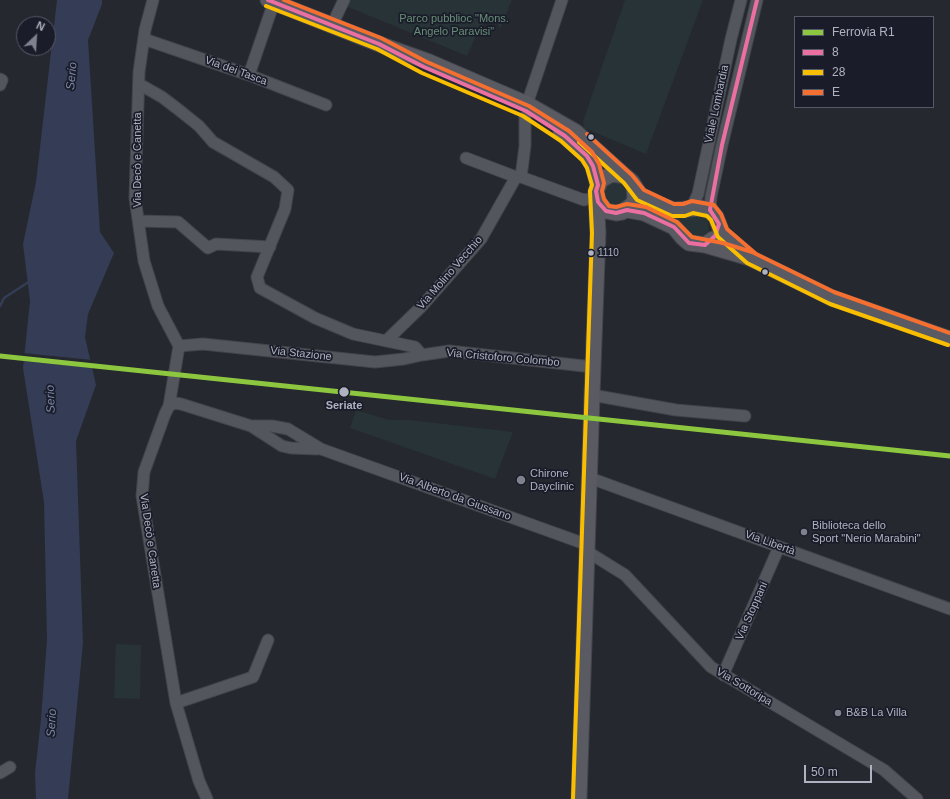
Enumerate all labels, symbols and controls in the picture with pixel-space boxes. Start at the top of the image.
park label: Parco pubblioc "Mons. Angelo Paravisi" [399,12,509,38]
north arrow [16,16,56,56]
legend [794,16,934,108]
text: N [35,19,47,33]
text: Ferrovia R1 [832,25,895,39]
text: 8 [832,45,839,59]
street label: Via dei Tasca [203,54,269,88]
water label: Serio [64,61,80,91]
street label: Viale Lombardia [702,64,732,144]
text: 28 [832,65,845,79]
text: E [832,85,840,99]
street label: Via Decò e Canetta [131,112,145,208]
unlabelled marker [586,132,596,142]
street label: Via Molino Vecchio [415,234,485,312]
place label: 1110 [598,247,619,259]
marker: 1110 [586,248,596,258]
unlabelled marker [760,267,770,277]
street label: Via Stazione [270,344,332,364]
street label: Via Cristoforo Colombo [446,346,560,370]
water label: Serio [43,385,59,413]
marker: Seriate [337,385,351,399]
place label: Seriate [326,399,362,413]
place label: Chirone Dayclinic [530,467,574,493]
street label: Via Alberto da Giussano [397,471,513,523]
marker: Chirone Dayclinic [515,474,527,486]
street label: Via Decò e Canetta [137,493,163,589]
place label: Biblioteca dello Sport "Nerio Marabini" [812,519,921,545]
marker: Biblioteca dello Sport "Nerio Marabini" [799,527,809,537]
street label: Via Libertà [743,528,797,558]
street label: Via Stoppani [733,580,771,642]
street label: Via Sottoripa [714,665,774,709]
place label: B&B La Villa [846,706,907,720]
marker: B&B La Villa [833,708,843,718]
water label: Serio [44,709,60,737]
scale bar [806,757,874,783]
text: 50 m [811,765,838,779]

